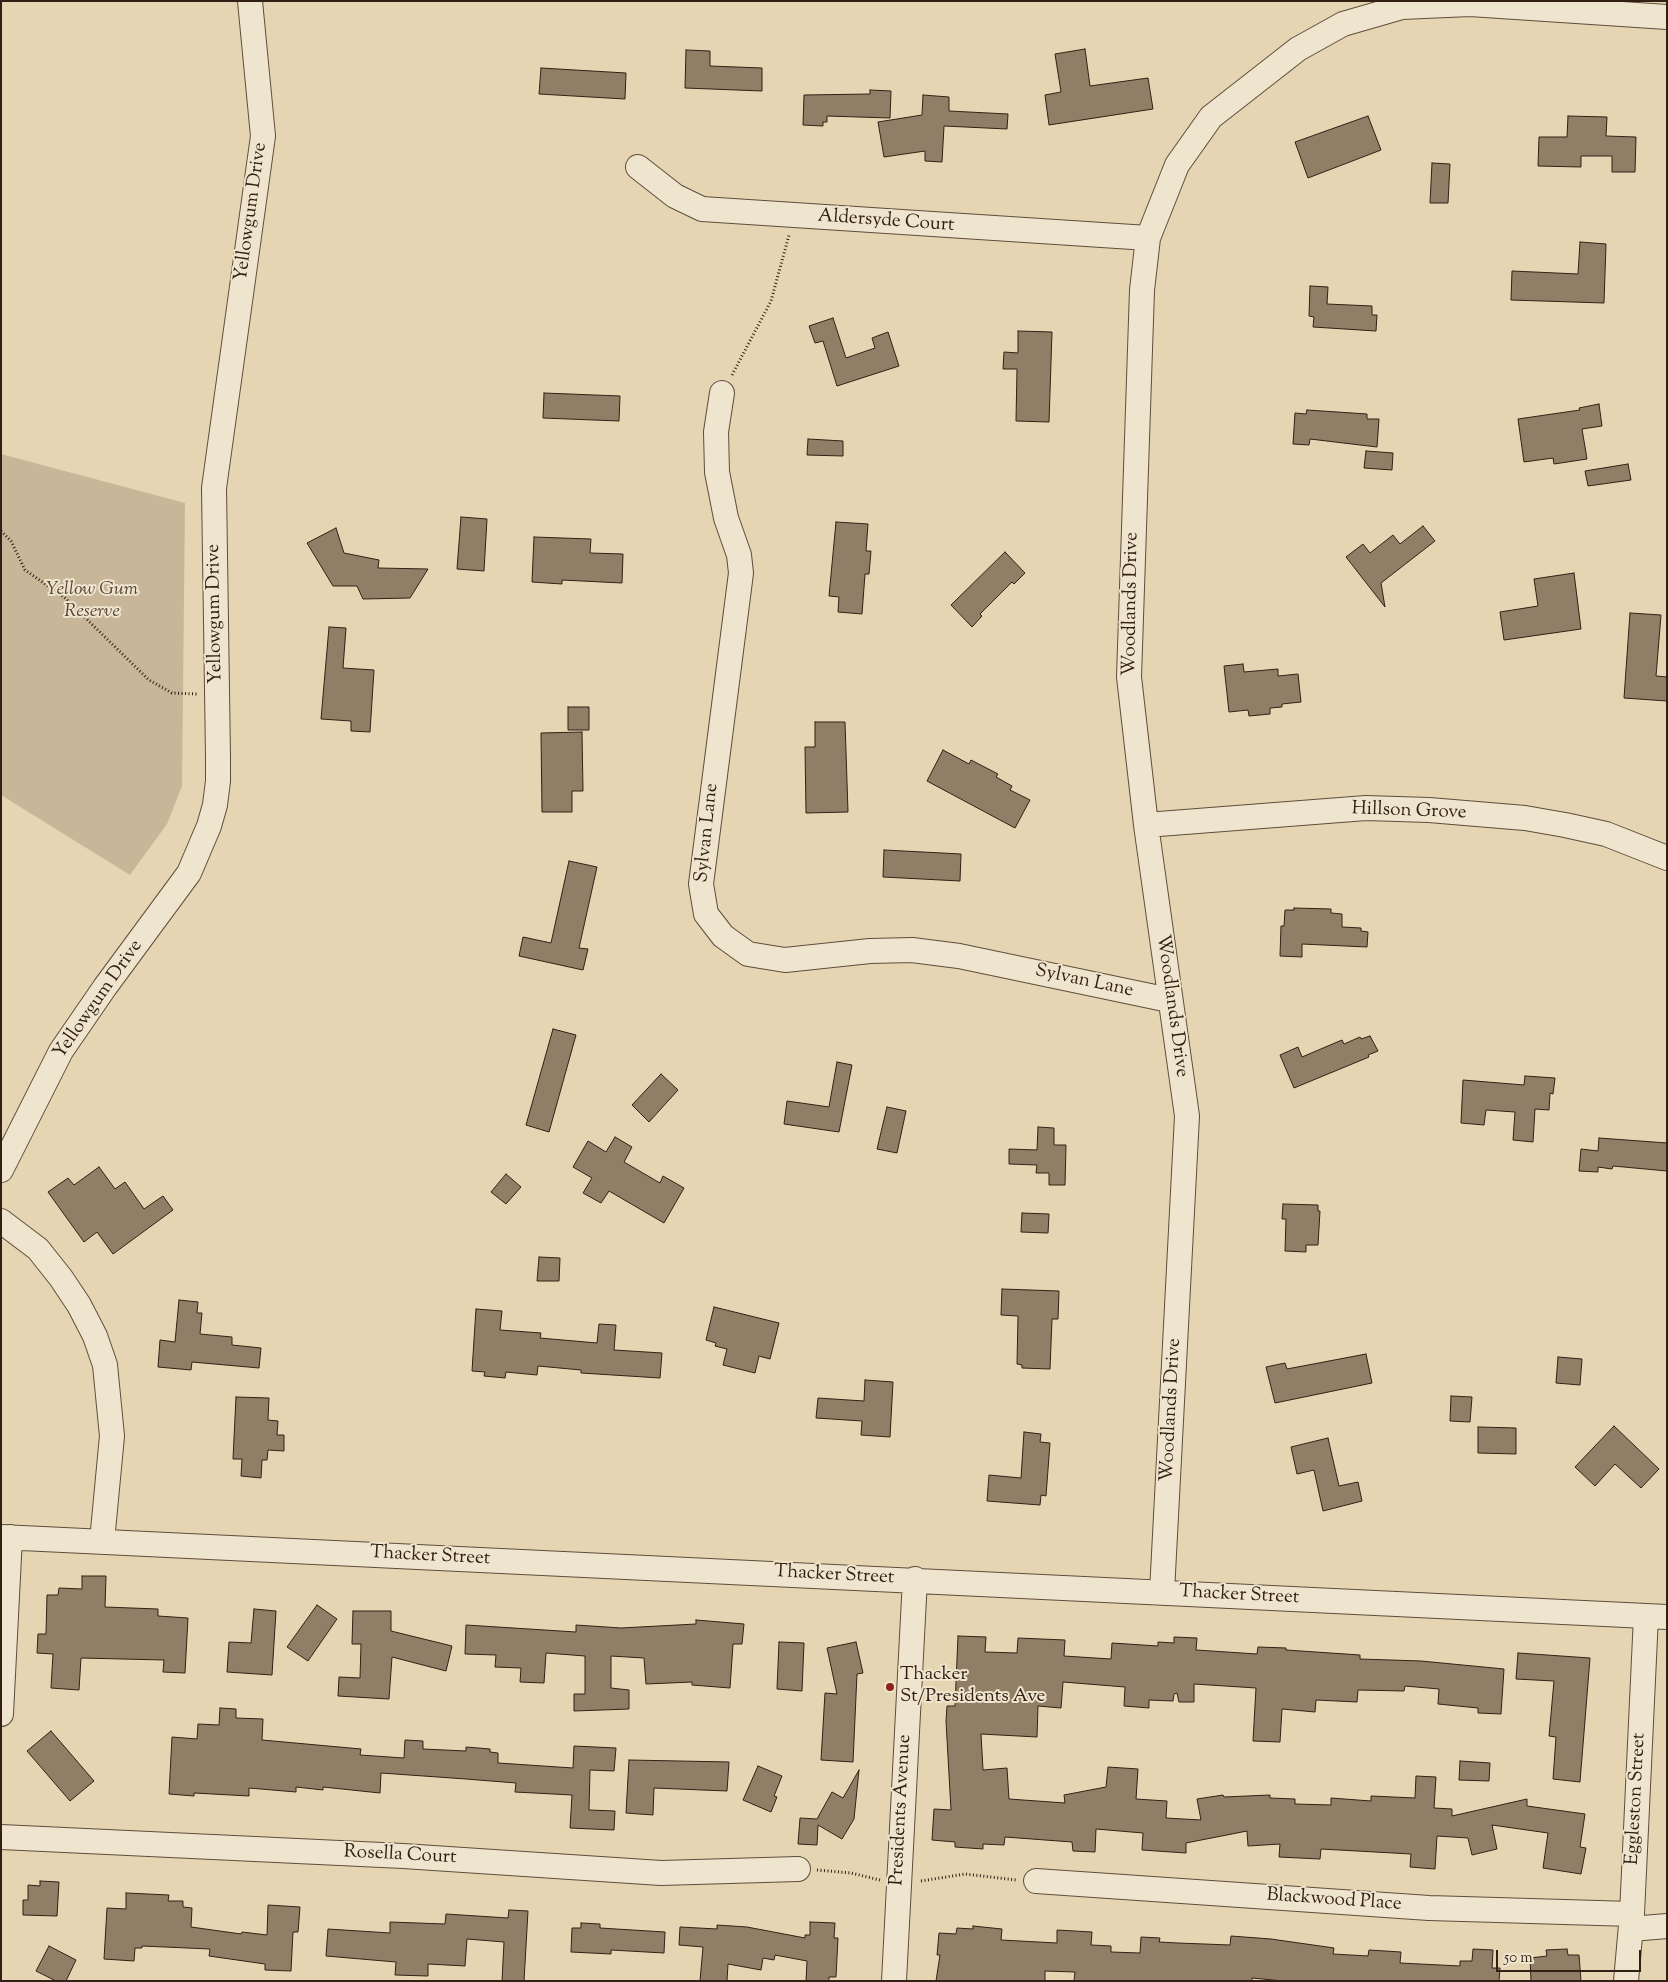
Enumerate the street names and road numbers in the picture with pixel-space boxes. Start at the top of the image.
street label: Yellowgum Drive [231,141,273,283]
street label: Aldersyde Court [817,206,955,238]
street label: Woodlands Drive [1119,532,1145,676]
street label: Yellowgum Drive [203,544,229,684]
street label: Sylvan Lane [691,782,725,884]
street label: Hillson Grove [1351,799,1467,825]
street label: Woodlands Drive [1150,933,1192,1079]
street label: Yellowgum Drive [50,936,148,1064]
street label: Sylvan Lane [1033,960,1135,1004]
street label: Woodlands Drive [1157,1338,1187,1482]
street label: Thacker Street [369,1542,491,1572]
street label: Thacker Street [773,1561,895,1591]
street label: Thacker Street [1178,1581,1300,1611]
street label: Eggleston Street [1622,1732,1652,1866]
street label: Presidents Avenue [887,1734,917,1886]
street label: Rosella Court [343,1842,457,1870]
street label: Blackwood Place [1266,1885,1402,1917]

